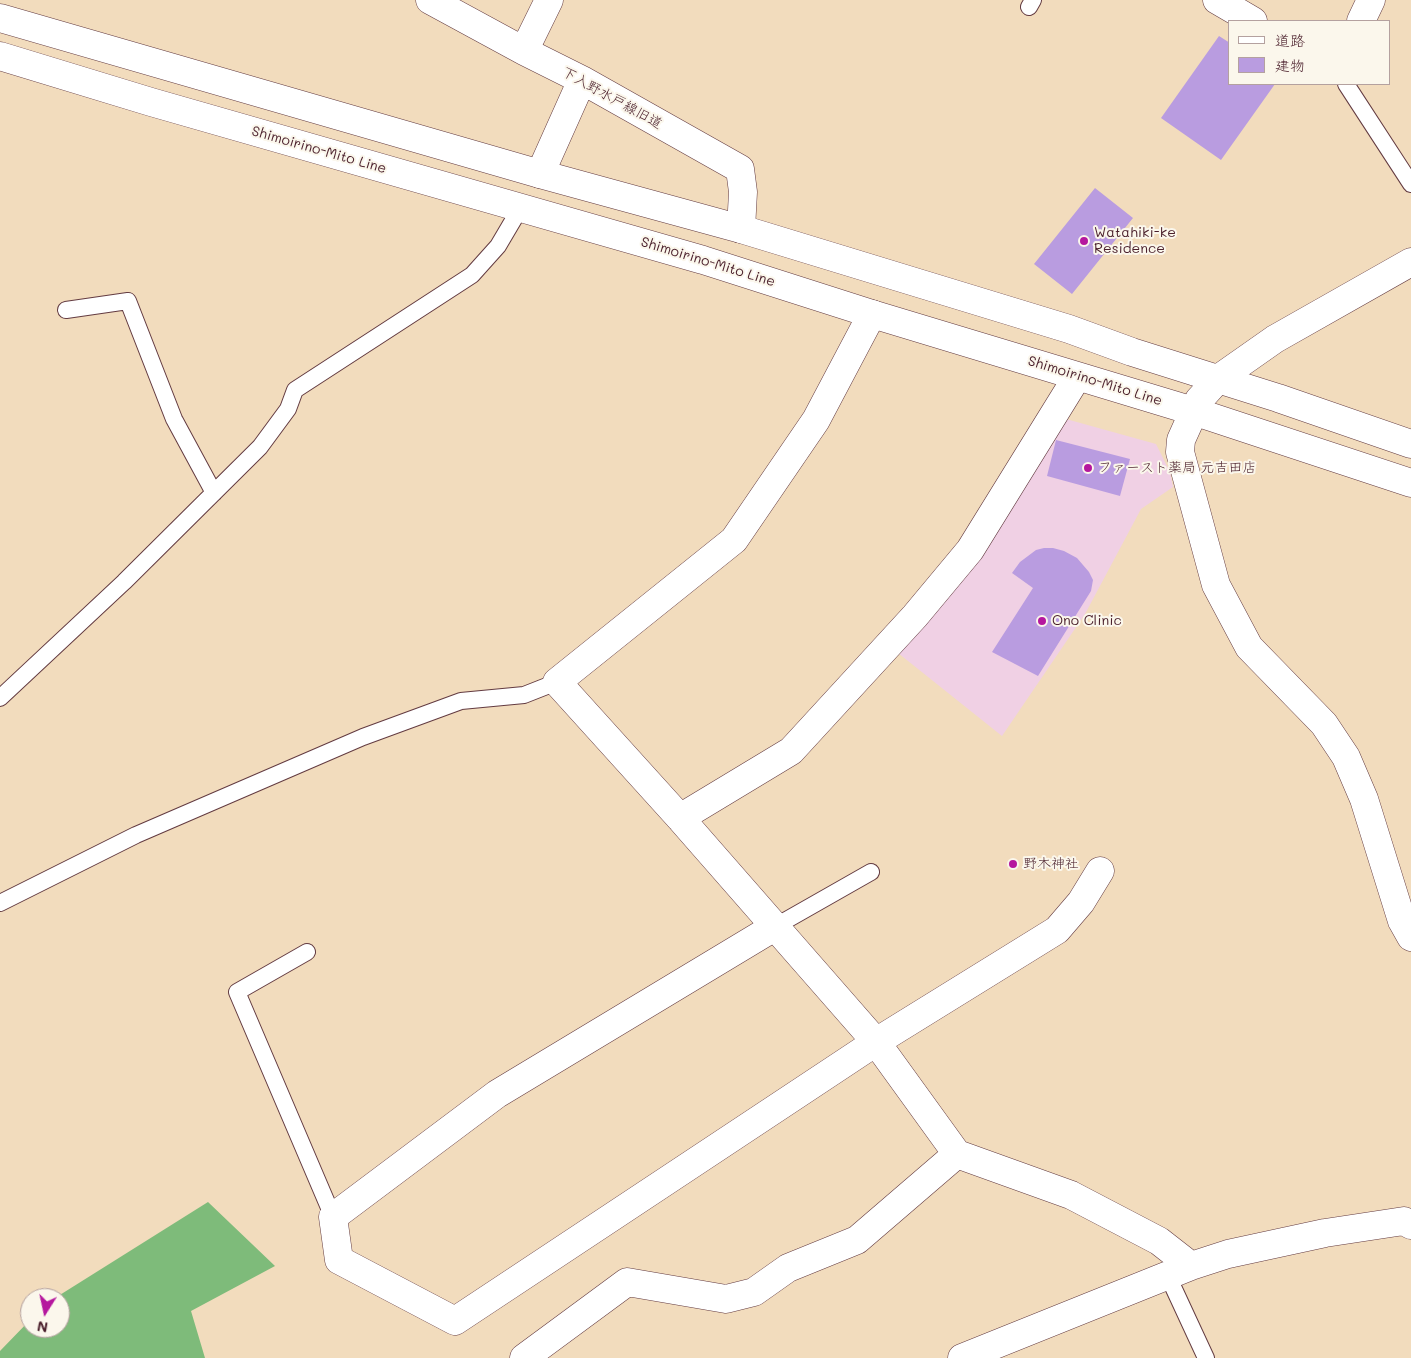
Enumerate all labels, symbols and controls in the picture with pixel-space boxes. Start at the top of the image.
legend [1228,20,1391,85]
text: 道路 [1275,30,1305,50]
text: 建物 [1275,55,1305,75]
street label: 下入野水戸線旧道 [559,64,665,132]
street label: Shimoirino-Mito Line [250,123,388,177]
place label: Watahiki-ke Residence [1094,225,1176,258]
street label: Shimoirino-Mito Line [639,234,777,290]
marker: Watahiki-ke Residence [1078,235,1090,247]
street label: Shimoirino-Mito Line [1026,353,1164,409]
place label: ファースト薬局 元吉田店 [1098,460,1256,476]
marker: ファースト薬局 元吉田店 [1082,462,1094,474]
place label: Ono Clinic [1052,613,1122,629]
marker: Ono Clinic [1036,615,1048,627]
place label: 野木神社 [1023,856,1079,872]
marker: 野木神社 [1007,858,1019,870]
north arrow [20,1288,70,1338]
text: N [36,1317,49,1338]

